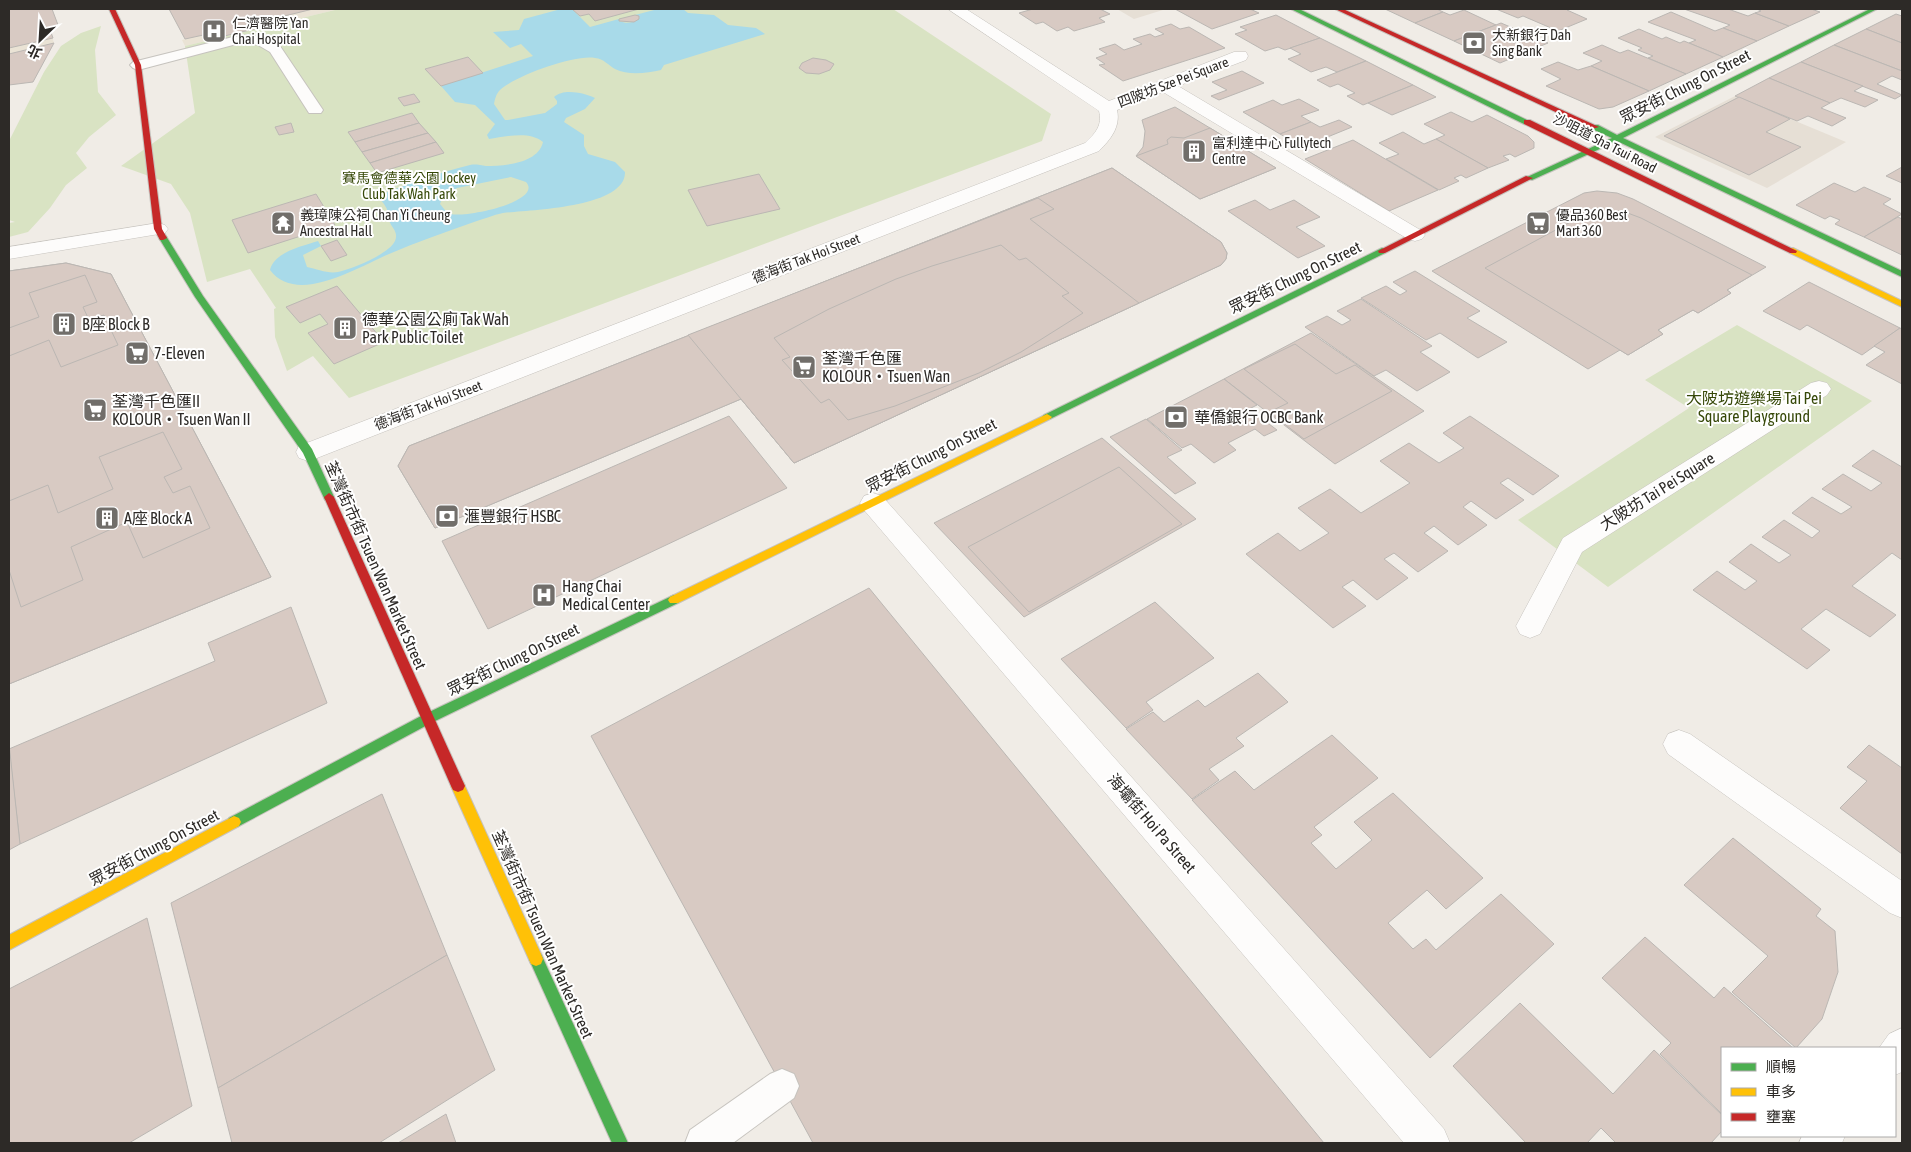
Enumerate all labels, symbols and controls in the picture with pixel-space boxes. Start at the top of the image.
north arrow [15,15,65,65]
place label: 仁濟醫院 Yan Chai Hospital [232,15,309,47]
hospital icon: 仁濟醫院 Yan Chai Hospital [201,18,227,44]
place label: 大新銀行 Dah Sing Bank [1492,27,1571,59]
bank icon: 大新銀行 Dah Sing Bank [1461,30,1487,56]
text: 北 [25,42,44,62]
street label: 眾安街 Chung On Street [1617,45,1754,128]
street label: 四陂坊 Sze Pei Square [1115,53,1231,111]
street label: 沙咀道 Sha Tsui Road [1551,110,1659,176]
place label: 富利達中心 Fullytech Centre [1212,135,1331,167]
building icon: 富利達中心 Fullytech Centre [1181,138,1207,164]
park label: 賽馬會德華公園 Jockey Club Tak Wah Park [342,170,476,202]
place label: 義璋陳公祠 Chan Yi Cheung Ancestral Hall [300,207,450,239]
place label: 優品360 Best Mart 360 [1556,207,1628,239]
temple icon: 義璋陳公祠 Chan Yi Cheung Ancestral Hall [270,210,296,236]
supermarket icon: 優品360 Best Mart 360 [1525,210,1551,236]
street label: 德海街 Tak Hoi Street [750,230,862,286]
street label: 眾安街 Chung On Street [1226,237,1364,318]
place label: 德華公園公廁 Tak Wah Park Public Toilet [362,310,509,346]
building icon: B座 Block B [51,311,77,337]
place label: B座 Block B [82,315,150,333]
building icon: 德華公園公廁 Tak Wah Park Public Toilet [332,315,358,341]
supermarket icon: 7-Eleven [124,340,150,366]
place label: 7-Eleven [154,344,205,362]
place label: 荃灣千色匯 KOLOUR‧Tsuen Wan [822,349,950,385]
supermarket icon: 荃灣千色匯 KOLOUR‧Tsuen Wan [791,354,817,380]
street label: 德海街 Tak Hoi Street [372,377,484,433]
park label: 大陂坊遊樂場 Tai Pei Square Playground [1686,389,1822,426]
place label: 荃灣千色匯II KOLOUR‧Tsuen Wan II [112,392,251,428]
supermarket icon: 荃灣千色匯II KOLOUR‧Tsuen Wan II [82,397,108,423]
bank icon: 華僑銀行 OCBC Bank [1163,404,1189,430]
place label: 華僑銀行 OCBC Bank [1194,408,1324,426]
street label: 眾安街 Chung On Street [863,414,1000,497]
street label: 大陂坊 Tai Pei Square [1596,448,1718,534]
street label: 荃灣街市街 Tsuen Wan Market Street [322,458,430,672]
bank icon: 滙豐銀行 HSBC [434,503,460,529]
building icon: A座 Block A [94,505,120,531]
place label: 滙豐銀行 HSBC [464,507,561,525]
place label: A座 Block A [124,509,192,527]
place label: Hang Chai Medical Center [562,577,650,613]
hospital icon: Hang Chai Medical Center [531,582,557,608]
street label: 眾安街 Chung On Street [444,619,582,700]
street label: 海壩街 Hoi Pa Street [1104,770,1200,876]
street label: 眾安街 Chung On Street [86,805,223,890]
street label: 荃灣街市街 Tsuen Wan Market Street [489,827,597,1041]
legend [1721,1047,1896,1137]
text: 順暢 [1766,1058,1796,1075]
text: 車多 [1766,1083,1796,1100]
text: 壅塞 [1766,1108,1796,1125]

